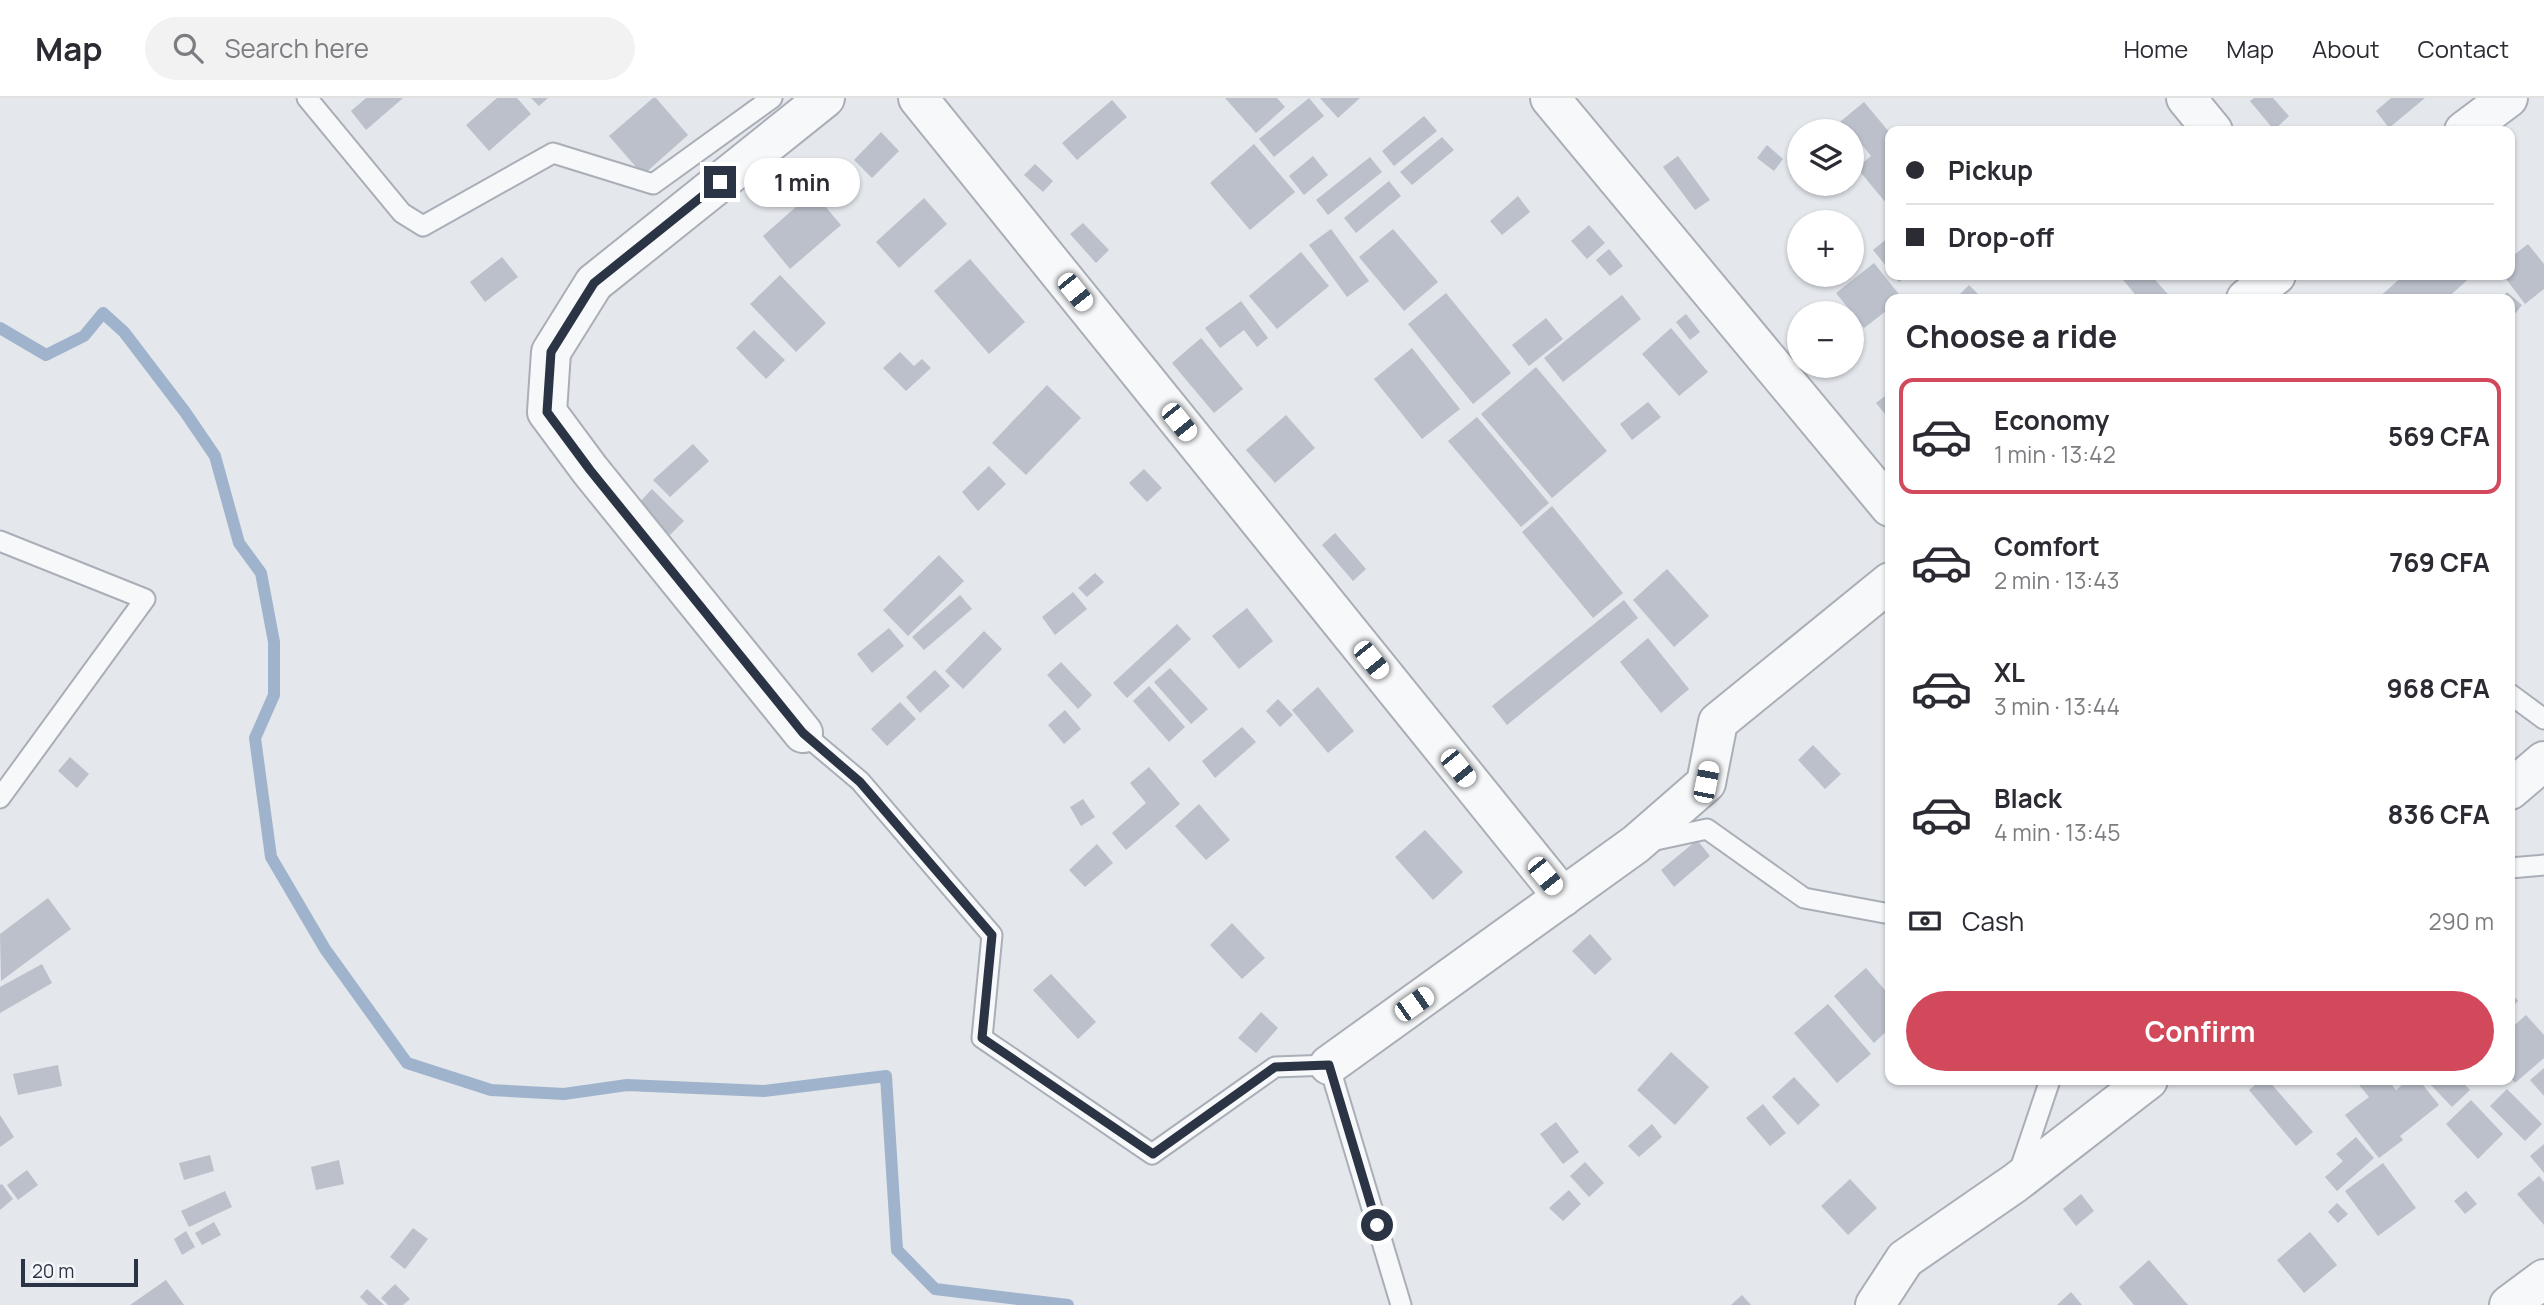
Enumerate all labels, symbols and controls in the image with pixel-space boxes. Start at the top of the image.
search box [145,17,635,80]
text: Map [35,26,103,71]
icon: search [169,29,207,67]
text: Search here [225,30,369,66]
text: Home [2123,32,2188,65]
text: Map [2226,32,2274,65]
text: About [2312,32,2380,65]
text: Contact [2418,32,2509,65]
map controls [1787,119,1864,378]
button: layers [1787,119,1864,196]
text: Pickup [1948,152,2033,188]
callout: 1 min [744,158,860,206]
route end [704,166,736,198]
text: 1 min [774,166,830,198]
button: + [1787,210,1864,287]
text: Drop-off [1948,219,2054,255]
car [1054,269,1097,315]
button: − [1787,301,1864,378]
text: Choose a ride [1906,314,2117,358]
car [1158,399,1201,445]
text: Economy [1994,402,2109,438]
icon: car [1910,405,1973,468]
text: 569 CFA [2388,418,2490,454]
text: 1 min · 13:42 [1994,438,2116,470]
text: Comfort [1994,528,2100,564]
icon: car [1910,531,1973,594]
text: 769 CFA [2389,544,2490,580]
text: 2 min · 13:43 [1994,564,2120,596]
car [1350,637,1393,683]
text: XL [1994,654,2025,690]
icon: car [1910,657,1973,720]
text: 968 CFA [2387,670,2490,706]
text: 3 min · 13:44 [1994,690,2120,722]
car [1437,745,1480,791]
car [1692,759,1721,805]
text: Black [1994,780,2062,816]
icon: car [1910,783,1973,846]
text: 836 CFA [2388,796,2490,832]
text: 4 min · 13:45 [1994,816,2121,848]
car [1524,853,1567,899]
icon: cash [1906,902,1944,940]
text: Cash [1962,903,2024,939]
text: 290 m [2428,905,2494,937]
car [1391,983,1438,1025]
button: Confirm [1906,991,2494,1071]
route start [1361,1209,1393,1241]
scale bar [21,1256,138,1288]
text: 20 m [32,1258,74,1284]

